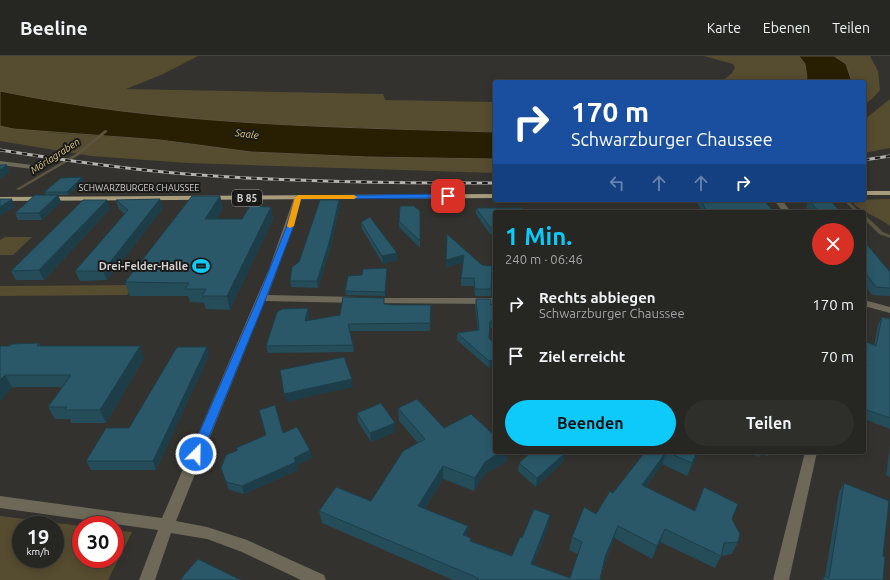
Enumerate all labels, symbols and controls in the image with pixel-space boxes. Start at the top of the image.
text: Beeline [20,17,88,39]
text: Karte [707,20,741,36]
text: Ebenen [763,20,810,36]
text: Teilen [832,20,870,36]
icon: right [505,96,557,148]
text: 170 m [571,96,649,127]
water label: Saale [234,127,259,141]
text: Schwarzburger Chaussee [571,129,773,149]
water label: Mörlagraben [28,136,82,176]
icon: left [606,172,628,194]
icon: ahead [648,172,670,194]
icon: ahead [690,172,712,194]
icon: right [732,172,754,194]
pin [431,179,465,213]
street label: SCHWARZBURGER CHAUSSEE [79,183,199,193]
icon: arrive [437,185,459,207]
road number: B 85 [232,190,262,206]
text: 1 Min. [505,223,572,250]
button: close [812,223,854,265]
text: 240 m · 06:46 [505,252,583,266]
sports icon: Drei-Felder-Halle [191,256,211,276]
place label: Drei-Felder-Halle [99,260,188,272]
text: Rechts abbiegen [539,289,656,306]
icon: right [505,293,527,315]
text: 170 m [812,296,854,313]
text: Schwarzburger Chaussee [539,306,685,320]
icon: arrive [505,345,527,367]
text: Ziel erreicht [539,348,625,365]
text: 70 m [821,348,854,365]
button: Beenden [505,400,676,446]
button: Teilen [684,400,854,446]
position arrow [175,433,217,475]
speed limit sign: 30 [72,516,124,568]
text: 19 [27,525,49,548]
text: km/h [26,546,50,557]

